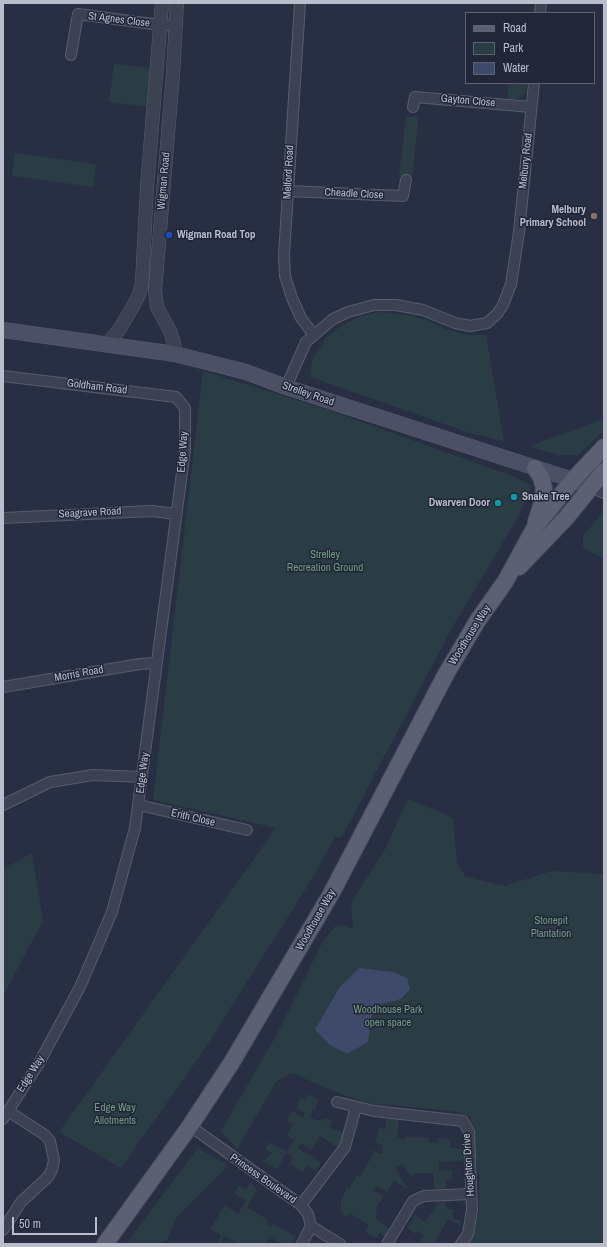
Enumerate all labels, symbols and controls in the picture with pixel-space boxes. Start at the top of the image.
street label: St Agnes Close [87,10,151,30]
legend [465,12,595,84]
text: Road [503,20,527,36]
text: Park [503,40,523,56]
text: Water [503,60,529,76]
street label: Gayton Close [440,92,496,110]
street label: Melbury Road [517,132,535,190]
street label: Melford Road [281,145,297,199]
street label: Wigman Road [155,152,173,210]
street label: Cheadle Close [324,186,384,202]
place label: Melbury Primary School [520,203,586,229]
marker: Melbury Primary School [589,211,599,221]
place label: Wigman Road Top [177,228,255,242]
marker: Wigman Road Top [164,230,174,240]
street label: Goldham Road [66,377,128,397]
street label: Strelley Road [280,379,336,409]
street label: Edge Way [175,431,191,473]
place label: Snake Tree [522,490,570,504]
marker: Snake Tree [509,492,519,502]
place label: Dwarven Door [429,496,490,510]
marker: Dwarven Door [493,498,503,508]
street label: Seagrave Road [58,505,122,521]
park label: Strelley Recreation Ground [287,548,363,574]
street label: Woodhouse Way [446,603,494,667]
street label: Morris Road [53,663,105,685]
street label: Edge Way [134,752,152,794]
street label: Erith Close [170,807,216,829]
street label: Woodhouse Way [293,887,339,953]
park label: Stonepit Plantation [531,914,571,940]
park label: Woodhouse Park open space [353,1003,423,1029]
street label: Edge Way [14,1053,48,1095]
park label: Edge Way Allotments [94,1101,136,1127]
street label: Houghton Drive [460,1133,478,1197]
street label: Princess Boulevard [227,1151,299,1207]
scale bar [14,1209,99,1235]
text: 50 m [19,1216,41,1232]

